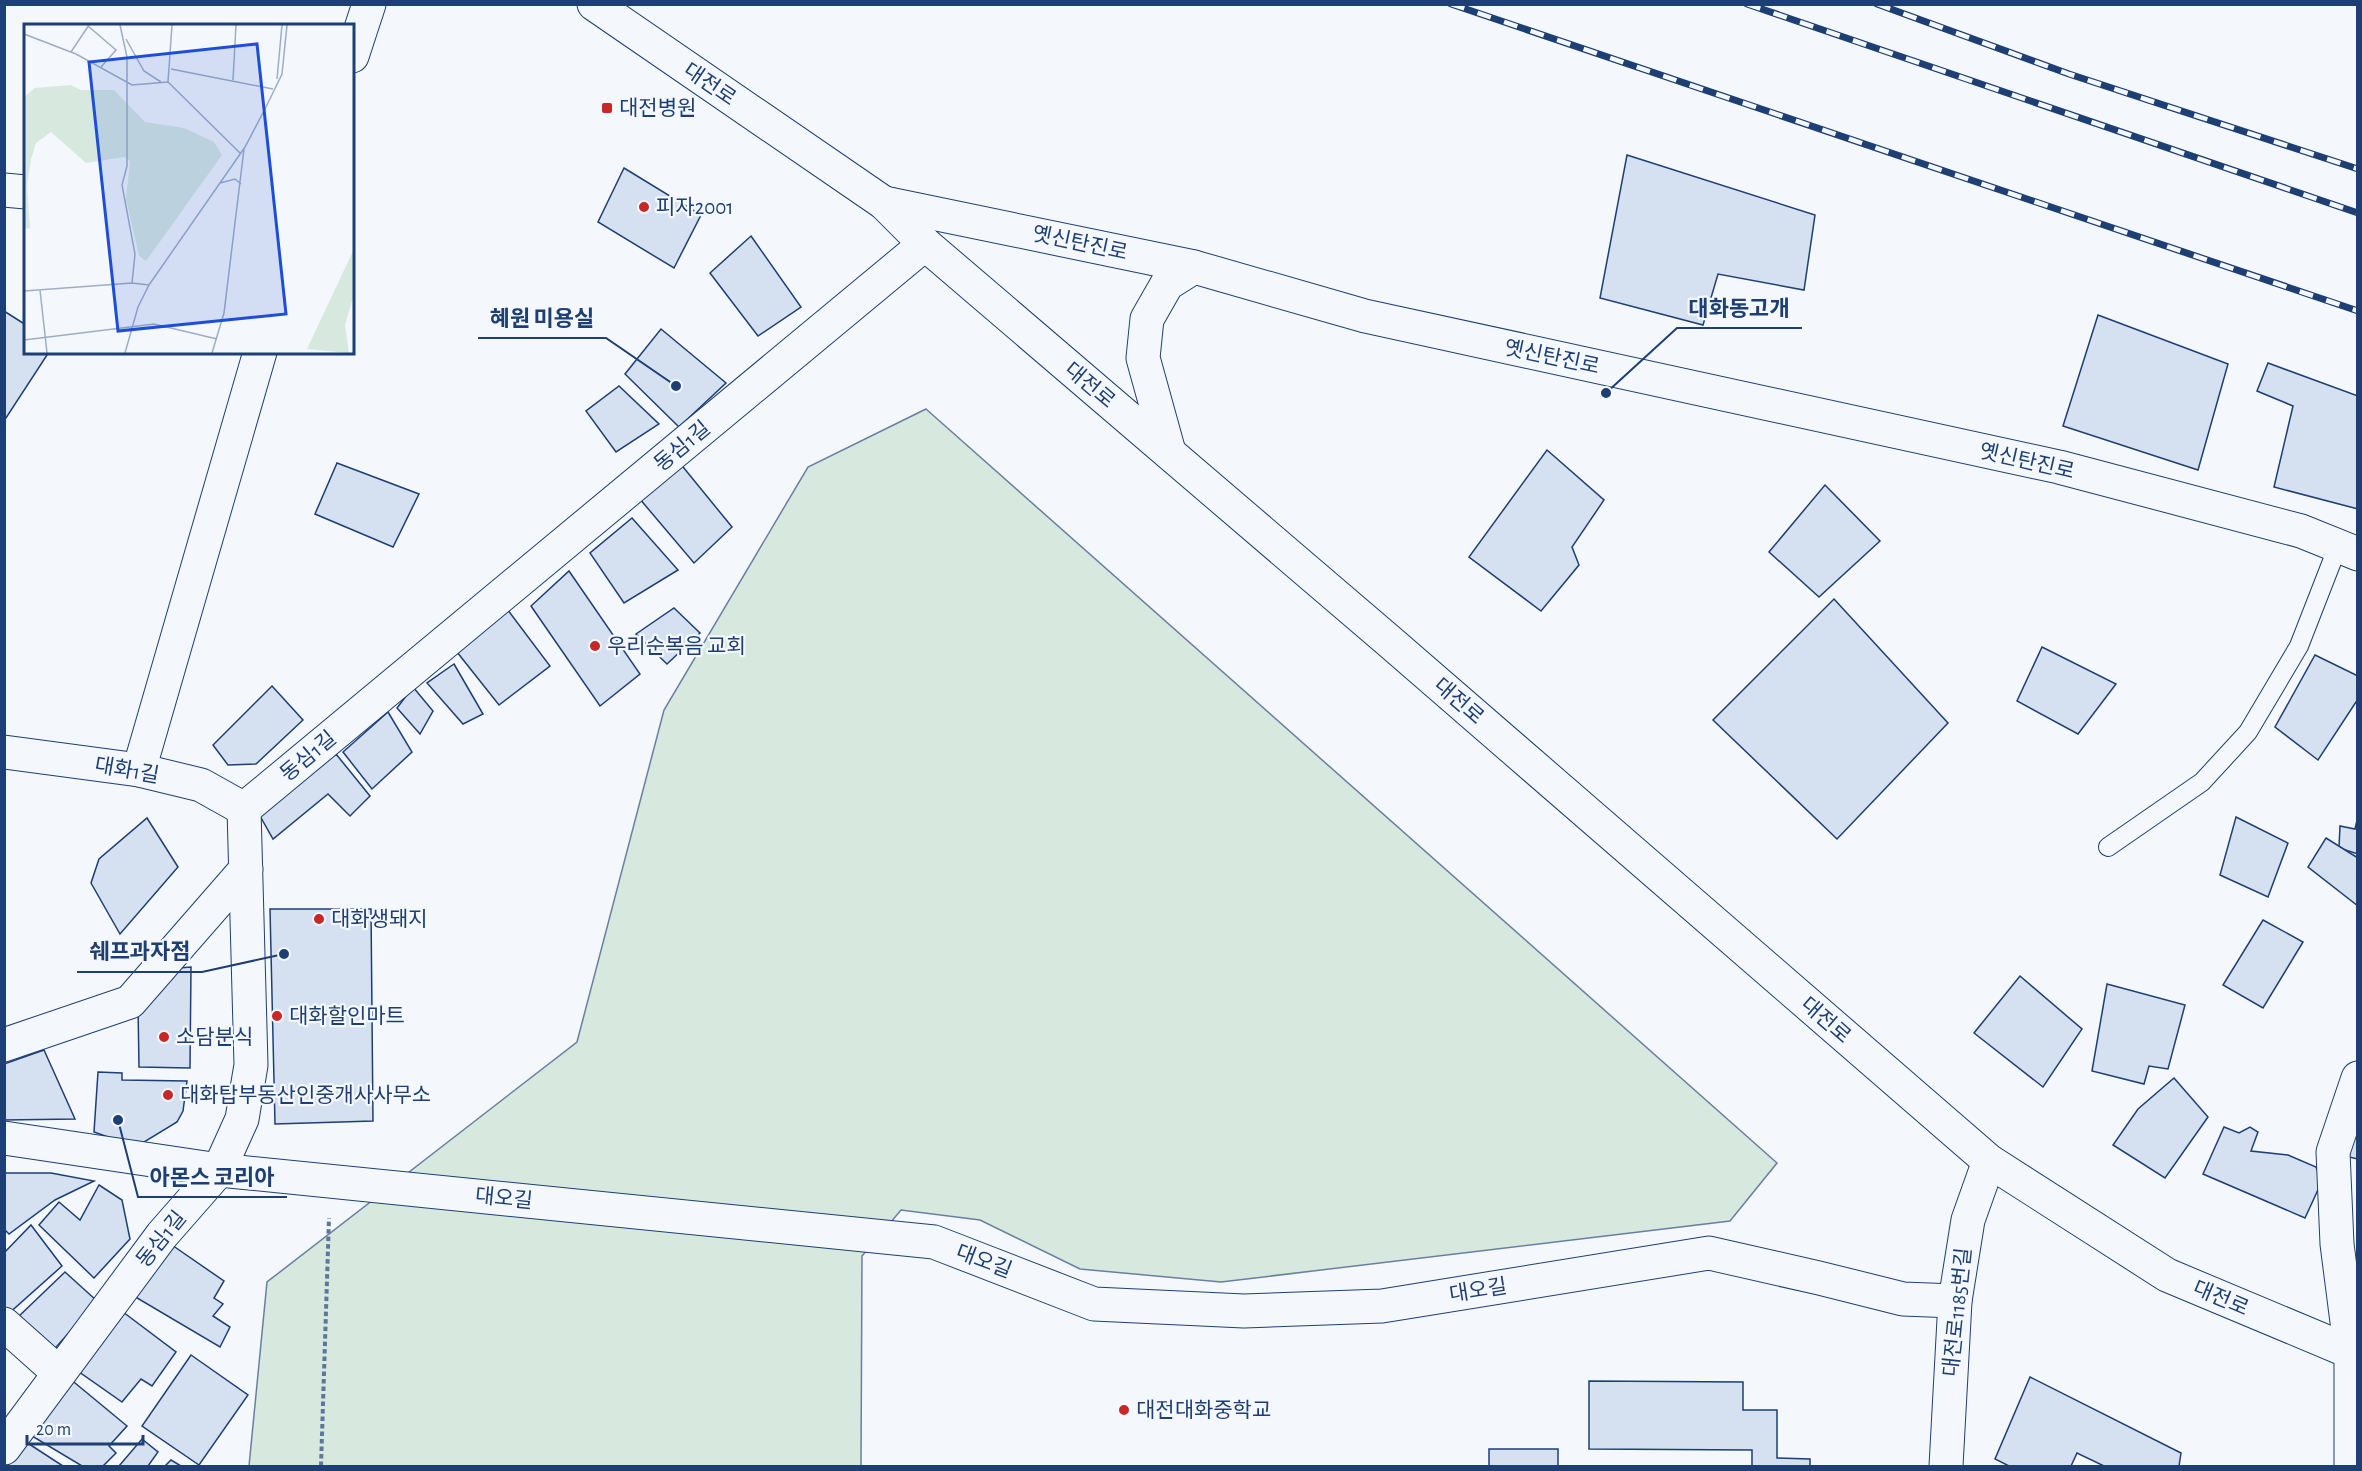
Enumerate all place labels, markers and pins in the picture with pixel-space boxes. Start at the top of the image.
place label: 대전병원 [619,97,696,119]
marker: 대전병원 [600,101,614,115]
place label: 피자2001 [656,196,734,218]
marker: 피자2001 [637,200,651,214]
callout: 대화동고개 [1677,288,1802,328]
callout: 혜원 미용실 [478,298,606,338]
place label: 우리순복음 교회 [607,635,746,657]
marker: 우리순복음 교회 [588,639,602,653]
place label: 대화생돼지 [331,908,428,930]
marker: 대화생돼지 [312,912,326,926]
callout: 쉐프과자점 [77,932,202,972]
place label: 대화할인마트 [289,1005,405,1027]
marker: 대화할인마트 [270,1009,284,1023]
place label: 소담분식 [176,1026,253,1048]
marker: 소담분식 [157,1030,171,1044]
place label: 대화탑부동산인중개사사무소 [180,1084,431,1106]
marker: 대화탑부동산인중개사사무소 [161,1088,175,1102]
callout: 아몬스 코리아 [138,1157,287,1197]
place label: 대전대화중학교 [1136,1399,1271,1421]
marker: 대전대화중학교 [1117,1403,1131,1417]

